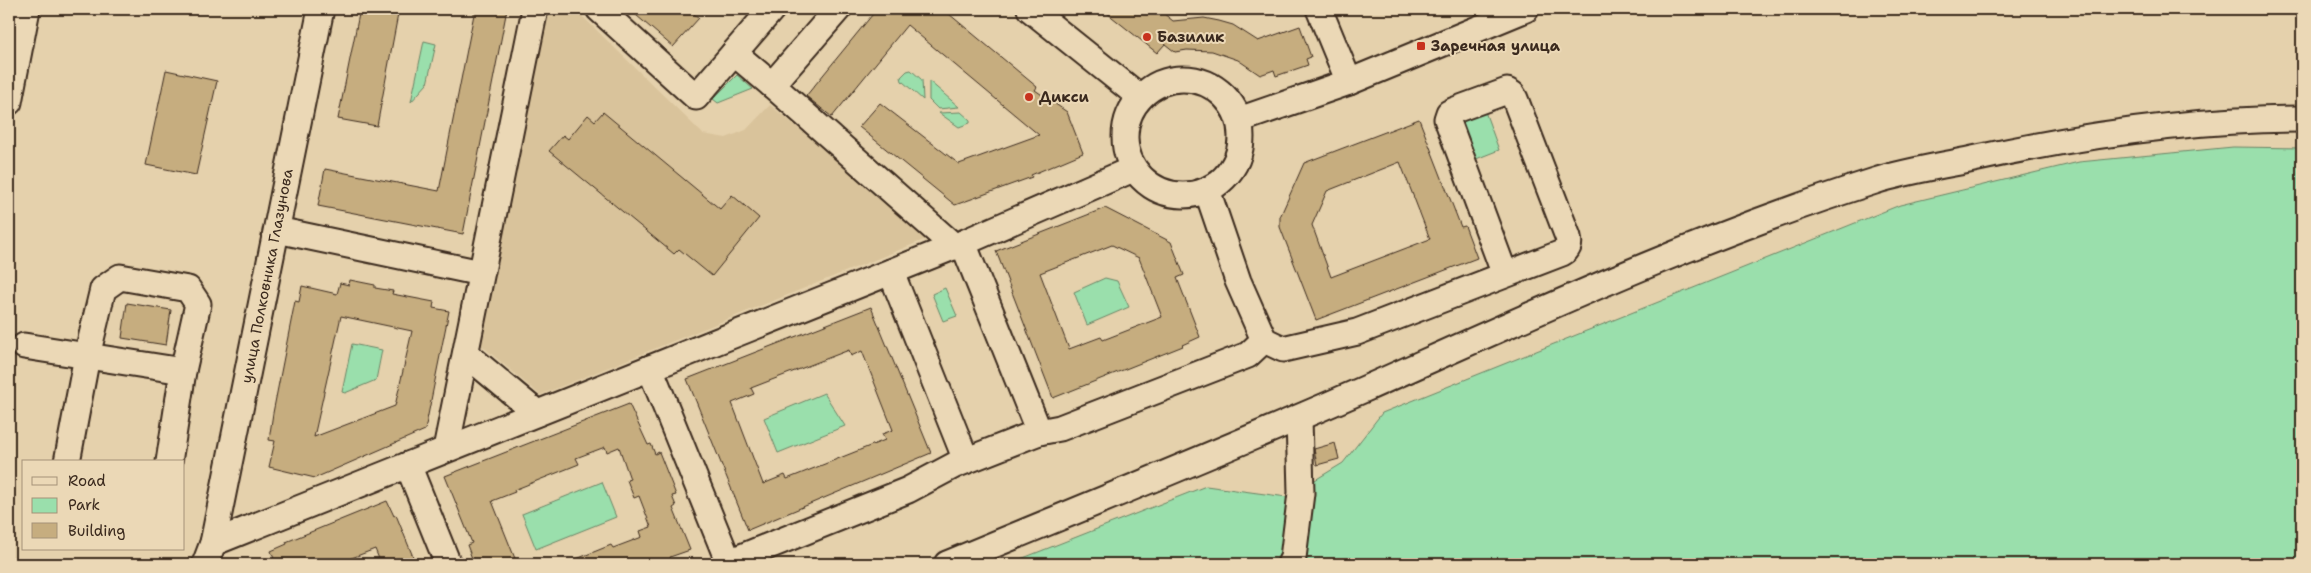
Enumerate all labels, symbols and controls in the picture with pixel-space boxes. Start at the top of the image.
place label: Базилик [1157,27,1225,47]
marker: Базилик [1141,31,1153,43]
place label: Заречная улица [1431,36,1561,56]
marker: Заречная улица [1415,40,1427,52]
place label: Дикси [1039,87,1089,107]
marker: Дикси [1023,91,1035,103]
street label: улица Полковника Глазунова [236,166,298,385]
legend [22,460,185,550]
text: Road [68,471,106,491]
text: Park [68,495,100,515]
text: Building [68,521,125,541]

